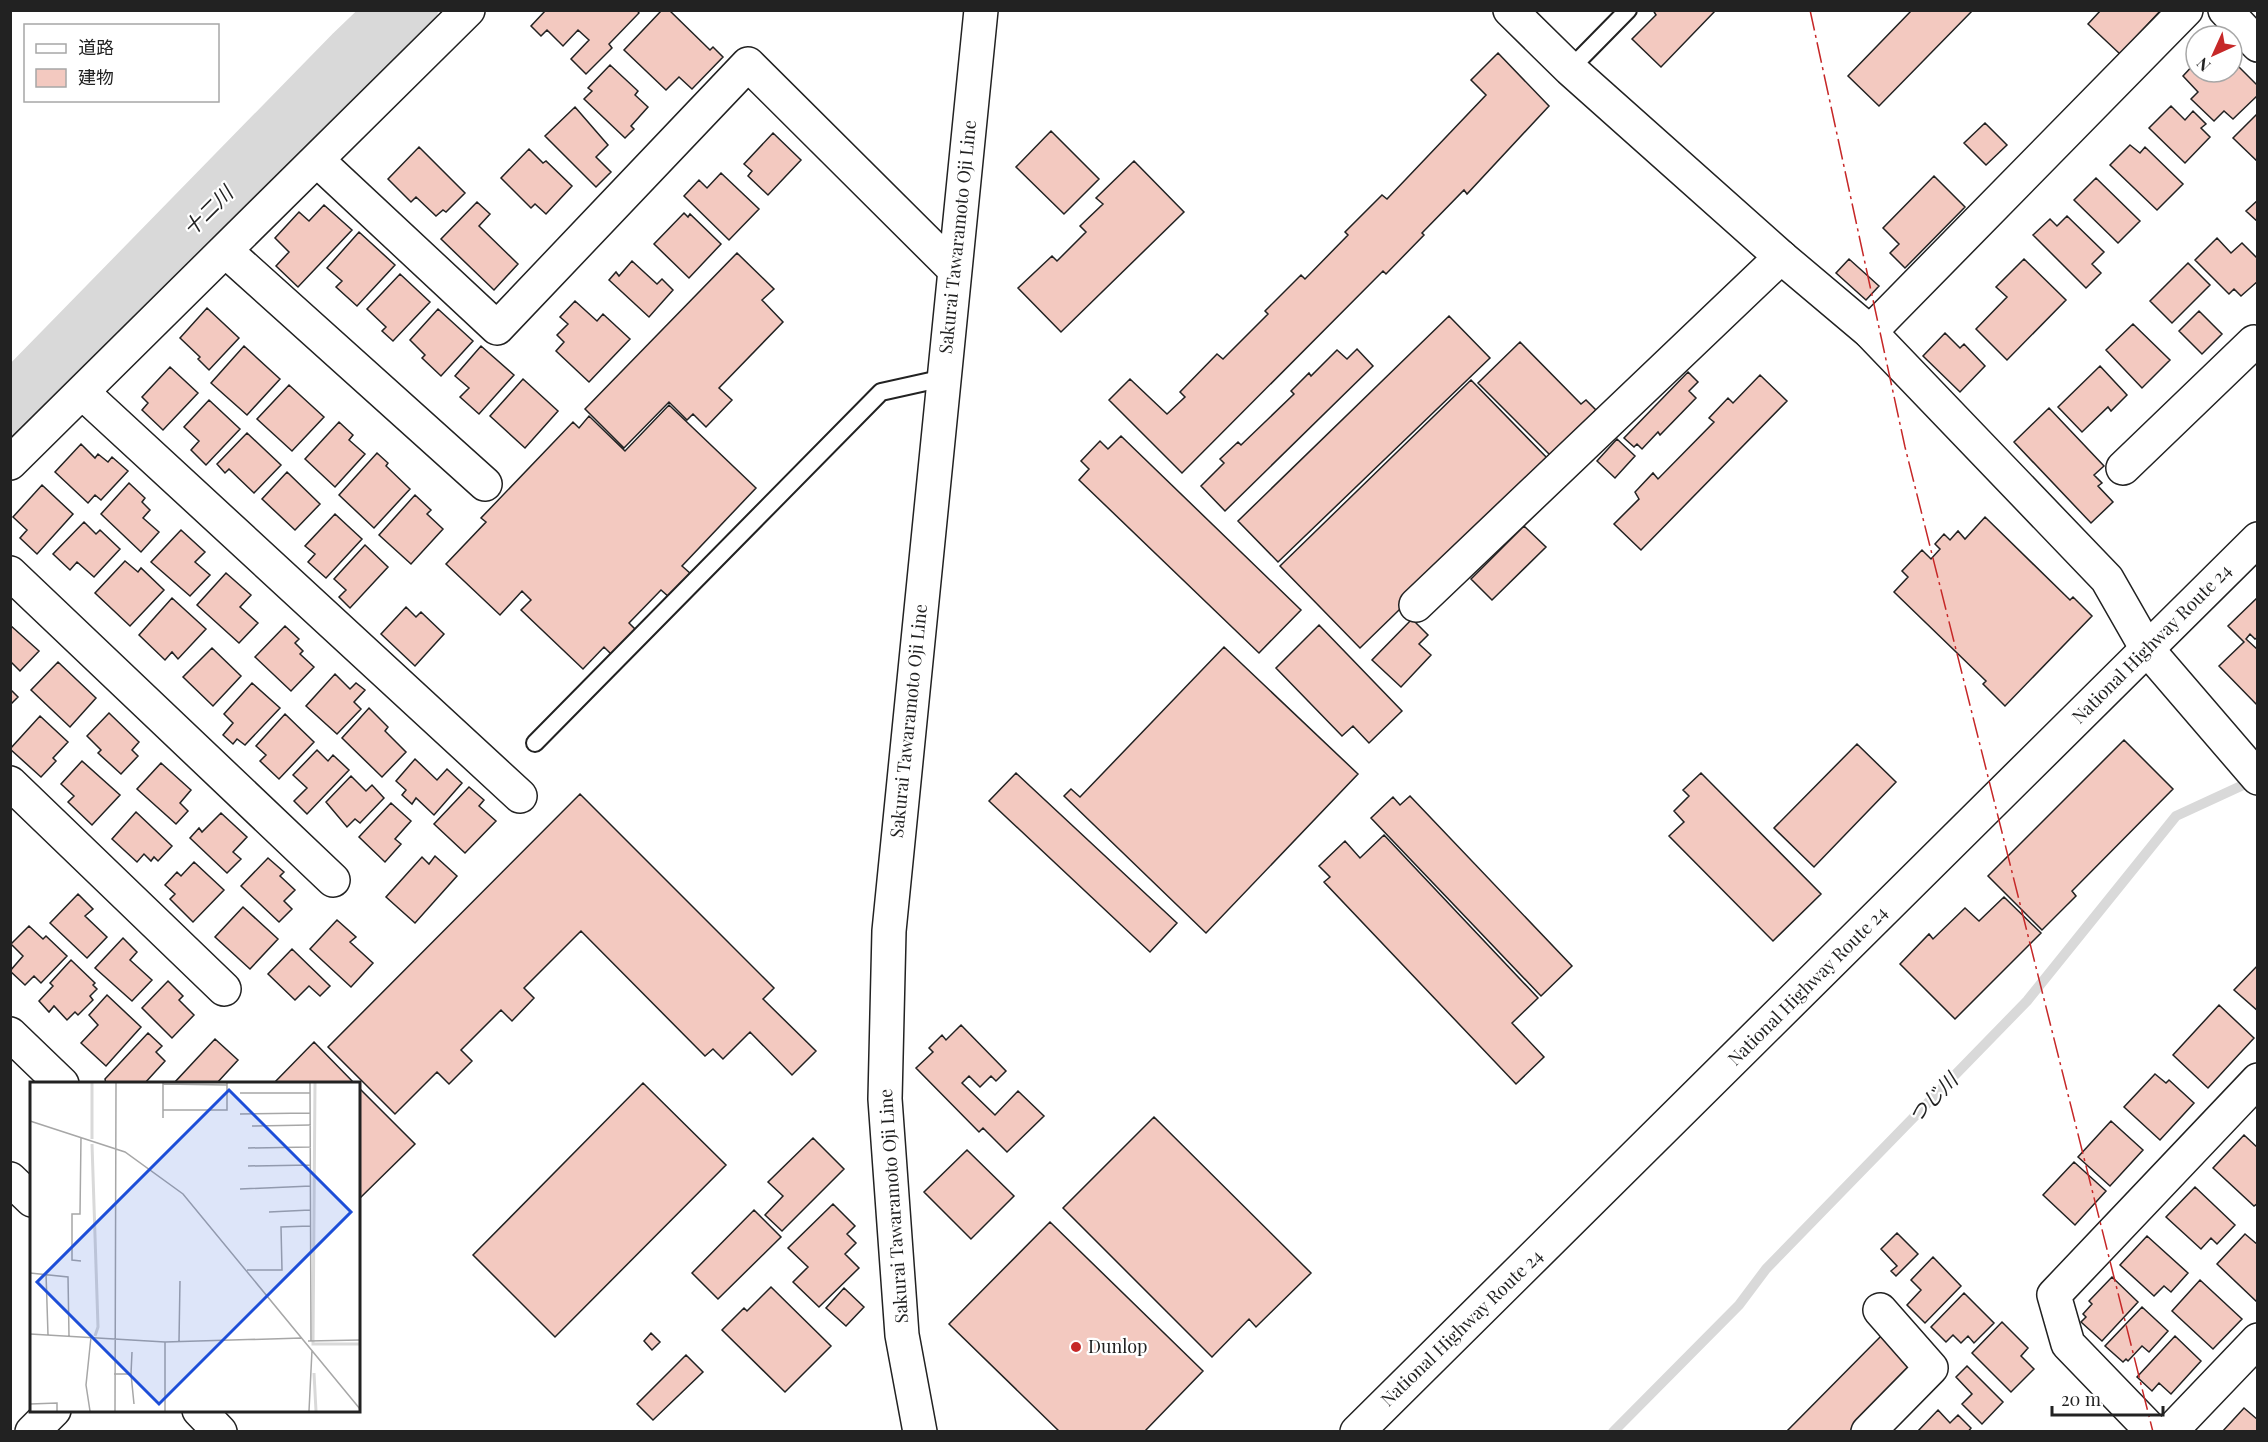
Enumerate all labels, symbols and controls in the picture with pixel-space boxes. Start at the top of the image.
legend [24,24,219,102]
north arrow [2184,24,2244,84]
text: 道路 [78,35,114,59]
text: N [2191,53,2215,76]
text: 建物 [78,65,114,89]
street label: Sakurai Tawaramoto Oji Line [933,119,981,355]
water label: 十二川 [176,178,239,241]
street label: National Highway Route 24 [2066,558,2236,728]
street label: Sakurai Tawaramoto Oji Line [884,603,932,839]
street label: National Highway Route 24 [1722,900,1892,1070]
water label: つじ川 [1901,1065,1964,1128]
inset map [30,1082,360,1412]
street label: Sakurai Tawaramoto Oji Line [873,1088,913,1324]
street label: National Highway Route 24 [1375,1244,1547,1411]
place label: Dunlop [1088,1334,1148,1358]
marker: Dunlop [1069,1340,1083,1354]
scale bar [2052,1379,2163,1417]
text: 20 m [2061,1387,2101,1411]

